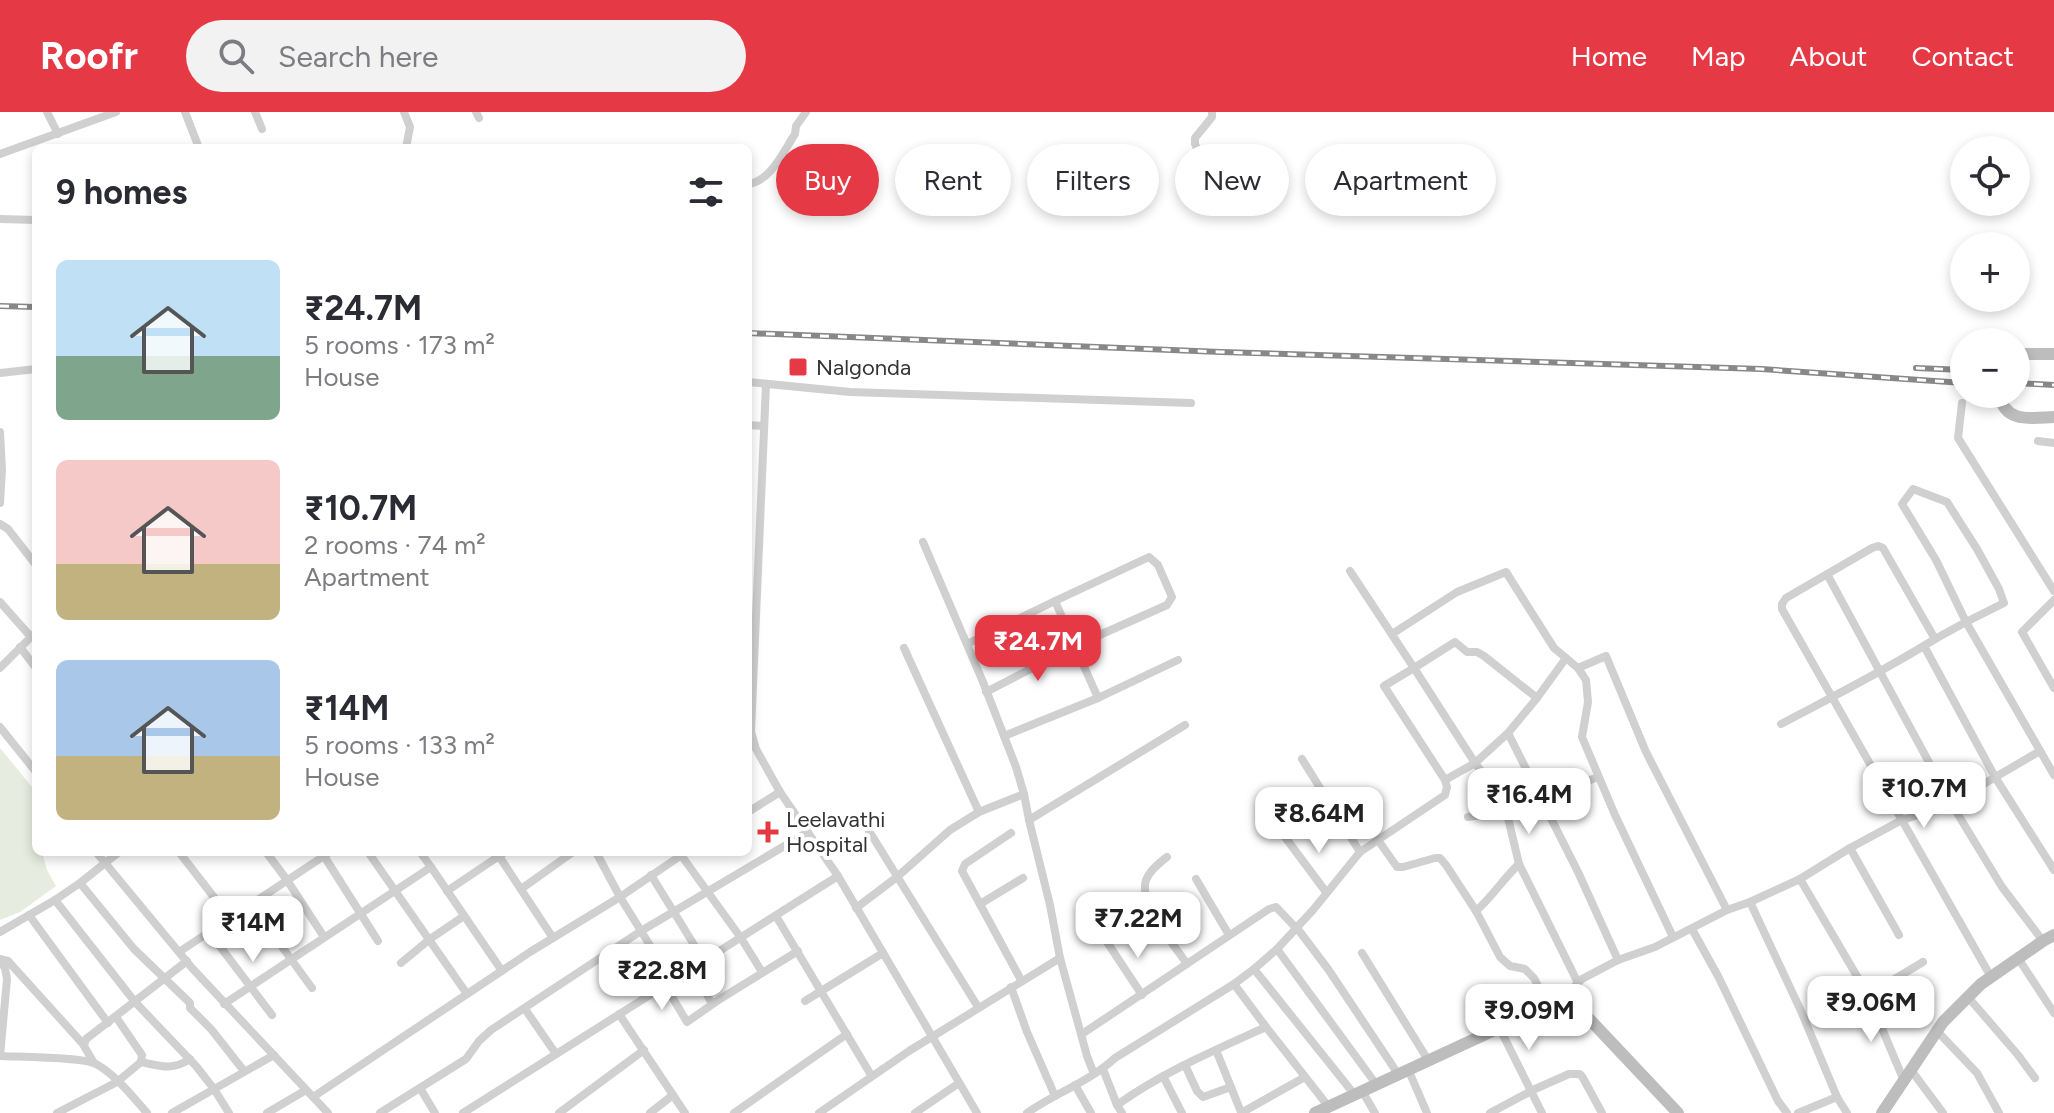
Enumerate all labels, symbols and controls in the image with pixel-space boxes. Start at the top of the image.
search box [186,20,746,92]
text: Roofr [40,33,138,79]
icon: search [214,34,258,78]
text: Search here [278,38,438,75]
text: Home [1571,39,1647,73]
text: Map [1691,39,1746,73]
text: About [1790,39,1867,73]
text: Contact [1911,39,2014,73]
map controls [1950,136,2030,408]
button: locate [1950,136,2030,216]
chip: Buy [776,144,879,216]
chip: Rent [895,144,1011,216]
chip: Filters [1027,144,1159,216]
chip: New [1175,144,1289,216]
chip: Apartment [1305,144,1496,216]
icon: filters [684,170,728,214]
text: 9 homes [56,172,187,213]
button: + [1950,232,2030,312]
text: ₹24.7M [304,288,422,329]
icon: home [120,292,216,388]
button: − [1950,328,2030,408]
text: 5 rooms · 173 m² [304,329,495,361]
place label: Nalgonda [816,354,911,381]
marker: Nalgonda [787,356,809,378]
text: House [304,361,379,393]
text: ₹10.7M [304,488,417,529]
icon: home [120,492,216,588]
text: 2 rooms · 74 m² [304,529,486,561]
text: Apartment [304,561,430,593]
pin: ₹24.7M [973,615,1103,683]
text: ₹24.7M [993,625,1083,657]
text: ₹14M [304,688,389,729]
icon: home [120,692,216,788]
text: 5 rooms · 133 m² [304,729,495,761]
text: House [304,761,379,793]
pin: ₹10.7M [1859,762,1989,830]
pin: ₹16.4M [1464,768,1594,836]
text: ₹10.7M [1881,772,1967,804]
text: ₹16.4M [1486,778,1572,810]
pin: ₹8.64M [1254,787,1384,855]
text: ₹8.64M [1273,797,1365,829]
place label: Leelavathi Hospital [786,806,885,858]
marker: Leelavathi Hospital [757,821,779,843]
pin: ₹7.22M [1073,892,1203,960]
pin: ₹14M [206,896,300,964]
text: ₹7.22M [1094,902,1182,934]
text: ₹14M [220,906,286,938]
pin: ₹22.8M [597,944,727,1012]
text: ₹22.8M [617,954,707,986]
pin: ₹9.06M [1806,976,1936,1044]
pin: ₹9.09M [1464,984,1594,1052]
text: ₹9.06M [1825,986,1917,1018]
text: ₹9.09M [1483,994,1575,1026]

